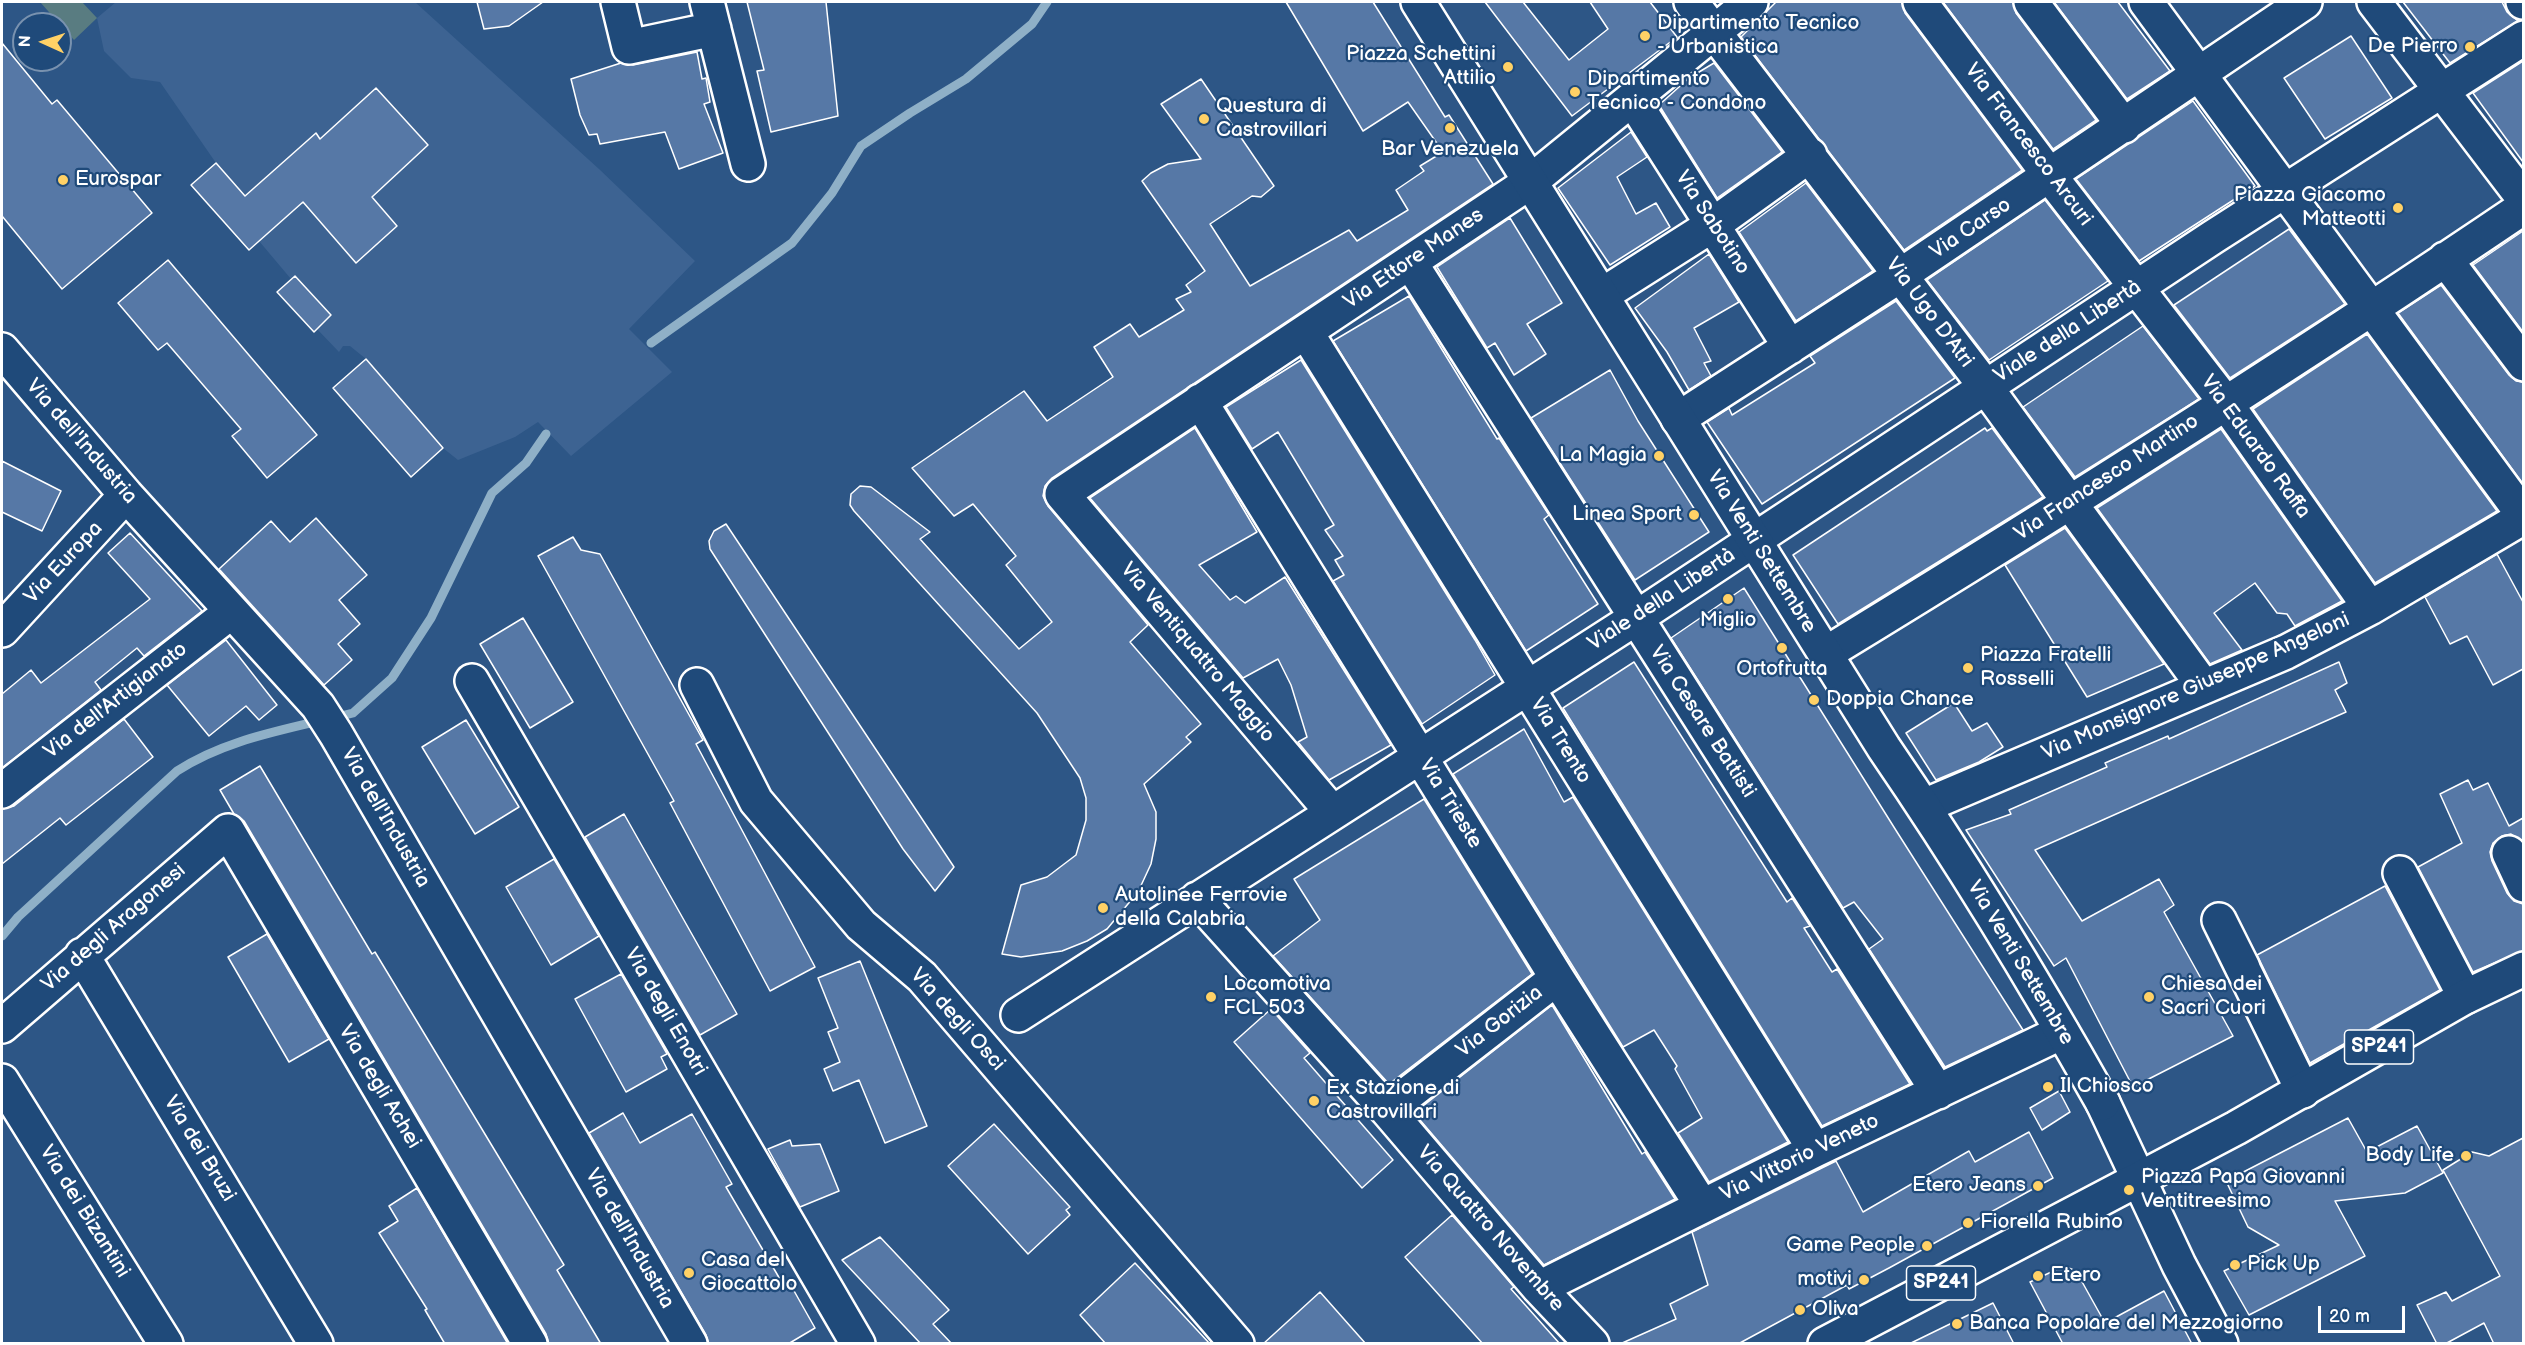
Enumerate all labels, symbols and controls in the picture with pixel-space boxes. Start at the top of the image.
place label: Dipartimento Tecnico - Urbanistica [1657,11,1859,61]
north arrow [12,12,72,72]
marker: Dipartimento Tecnico - Urbanistica [1638,29,1652,43]
place label: De Pierro [2368,34,2458,60]
text: N [16,35,35,48]
marker: De Pierro [2463,40,2477,54]
place label: Piazza Schettini Attilio [1346,42,1496,92]
street label: Via Francesco Arcuri [1959,59,2097,231]
marker: Piazza Schettini Attilio [1501,60,1515,74]
place label: Dipartimento Tecnico - Condono [1587,67,1766,117]
marker: Dipartimento Tecnico - Condono [1568,85,1582,99]
place label: Questura di Castrovillari [1216,94,1327,144]
marker: Questura di Castrovillari [1197,112,1211,126]
marker: Bar Venezuela [1443,121,1457,135]
place label: Bar Venezuela [1381,137,1519,163]
street label: Via Sabotino [1669,166,1755,280]
place label: Eurospar [75,167,161,193]
marker: Eurospar [56,173,70,187]
place label: Piazza Giacomo Matteotti [2234,183,2386,233]
street label: Via Carso [1926,193,2016,265]
marker: Piazza Giacomo Matteotti [2391,201,2405,215]
street label: Via Ettore Manes [1339,203,1489,315]
street label: Via Ugo D'Atri [1879,253,1979,373]
street label: Viale della Libertà [1990,275,2146,389]
street label: Via Eduardo Raffa [2195,370,2315,524]
street label: Via dell'Industria [20,374,142,510]
street label: Via Francesco Martino [2010,409,2204,547]
place label: La Magia [1559,443,1647,469]
marker: La Magia [1652,449,1666,463]
street label: Via Venti Settembre [1701,466,1821,638]
place label: Linea Sport [1572,502,1682,528]
marker: Linea Sport [1687,508,1701,522]
street label: Via Europa [19,517,109,609]
street label: Viale della Libertà [1584,543,1740,657]
street label: Via Ventiquattro Maggio [1114,558,1280,748]
marker: Miglio [1721,592,1735,606]
place label: Miglio [1700,608,1756,634]
street label: Via Monsignore Giuseppe Angeloni [2038,608,2354,766]
street label: Via dell'Artigianato [39,637,193,765]
street label: Via Cesare Battisti [1643,641,1761,803]
marker: Ortofrutta [1775,641,1789,655]
place label: Piazza Fratelli Rosselli [1980,643,2112,693]
place label: Ortofrutta [1736,657,1828,683]
marker: Piazza Fratelli Rosselli [1961,661,1975,675]
place label: Doppia Chance [1826,687,1974,713]
marker: Doppia Chance [1807,693,1821,707]
street label: Via Trento [1524,694,1596,788]
street label: Via dell'Industria [335,744,435,892]
street label: Via Trieste [1413,755,1487,853]
street label: Via degli Aragonesi [37,858,191,998]
street label: Via Venti Settembre [1961,876,2079,1050]
place label: Autolinee Ferrovie della Calabria [1115,883,1287,933]
marker: Autolinee Ferrovie della Calabria [1096,901,1110,915]
street label: Via degli Enotri [618,944,712,1080]
street label: Via degli Osci [904,963,1010,1077]
place label: Locomotiva FCL 503 [1223,972,1331,1022]
place label: Chiesa dei Sacri Cuori [2161,972,2266,1022]
street label: Via Gorizia [1452,981,1548,1063]
marker: Locomotiva FCL 503 [1204,990,1218,1004]
marker: Chiesa dei Sacri Cuori [2142,990,2156,1004]
street label: Via degli Achei [332,1021,426,1153]
road number: SP241 [2344,1030,2414,1064]
place label: Il Chiosco [2060,1074,2154,1100]
place label: Ex Stazione di Castrovillari [1326,1076,1460,1126]
marker: Il Chiosco [2041,1080,2055,1094]
street label: Via dei Bruzi [158,1091,240,1207]
marker: Ex Stazione di Castrovillari [1307,1094,1321,1108]
street label: Via Vittorio Veneto [1717,1109,1883,1207]
street label: Via dei Bizantini [33,1141,135,1283]
street label: Via Quattro Novembre [1411,1141,1569,1317]
place label: Body Life [2365,1143,2454,1169]
marker: Body Life [2459,1149,2473,1163]
street label: Via dell'Industria [579,1165,679,1313]
place label: Piazza Papa Giovanni Ventitreesimo [2141,1165,2345,1215]
place label: Etero Jeans [1912,1173,2026,1199]
marker: Etero Jeans [2031,1179,2045,1193]
marker: Piazza Papa Giovanni Ventitreesimo [2122,1183,2136,1197]
place label: Fiorella Rubino [1980,1210,2123,1236]
marker: Fiorella Rubino [1961,1216,1975,1230]
place label: Game People [1786,1233,1915,1259]
marker: Game People [1920,1239,1934,1253]
place label: Casa del Giocattolo [701,1248,797,1298]
place label: Pick Up [2247,1252,2320,1278]
marker: Pick Up [2228,1258,2242,1272]
place label: Etero [2050,1263,2101,1289]
marker: Casa del Giocattolo [682,1266,696,1280]
road number: SP241 [1906,1266,1976,1300]
place label: motivi [1797,1267,1852,1293]
marker: Etero [2031,1269,2045,1283]
marker: motivi [1857,1273,1871,1287]
scale bar [2321,1294,2408,1332]
place label: Oliva [1812,1297,1859,1323]
marker: Oliva [1793,1303,1807,1317]
text: 20 m [2329,1306,2370,1327]
place label: Banca Popolare del Mezzogiorno [1969,1311,2283,1337]
marker: Banca Popolare del Mezzogiorno [1950,1317,1964,1331]

